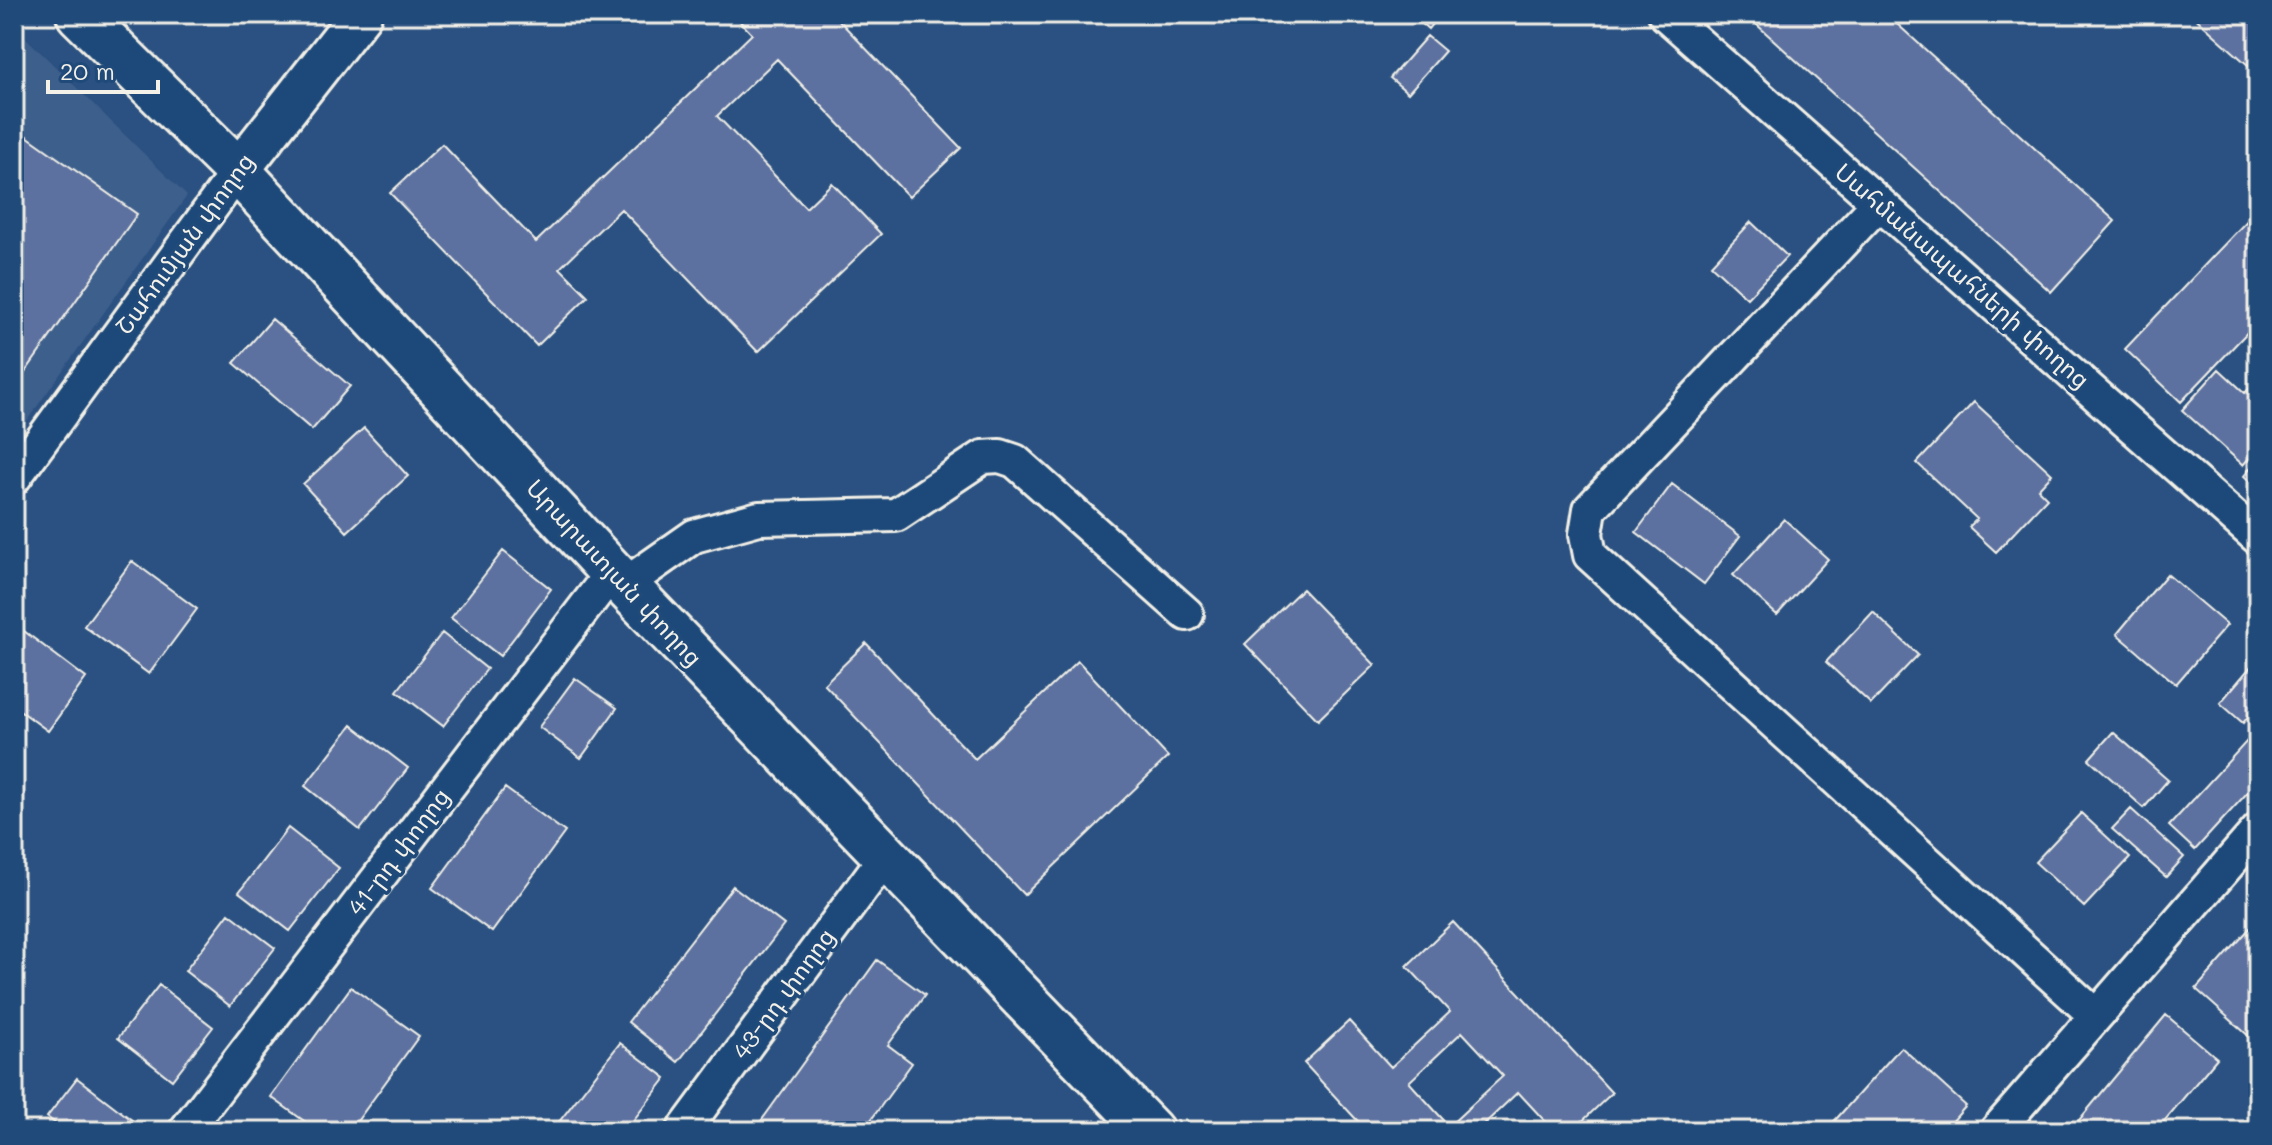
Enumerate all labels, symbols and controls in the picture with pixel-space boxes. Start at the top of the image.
scale bar [48,44,158,94]
text: 20 m [60,55,115,86]
street label: Շահումյան փողոց [107,146,260,340]
street label: Սահմանապահների փողոց [1829,156,2097,394]
street label: Արարատյան փողոց [520,472,710,672]
street label: 41-րդ փողոց [340,781,456,921]
street label: 43-րդ փողոց [725,921,841,1065]

